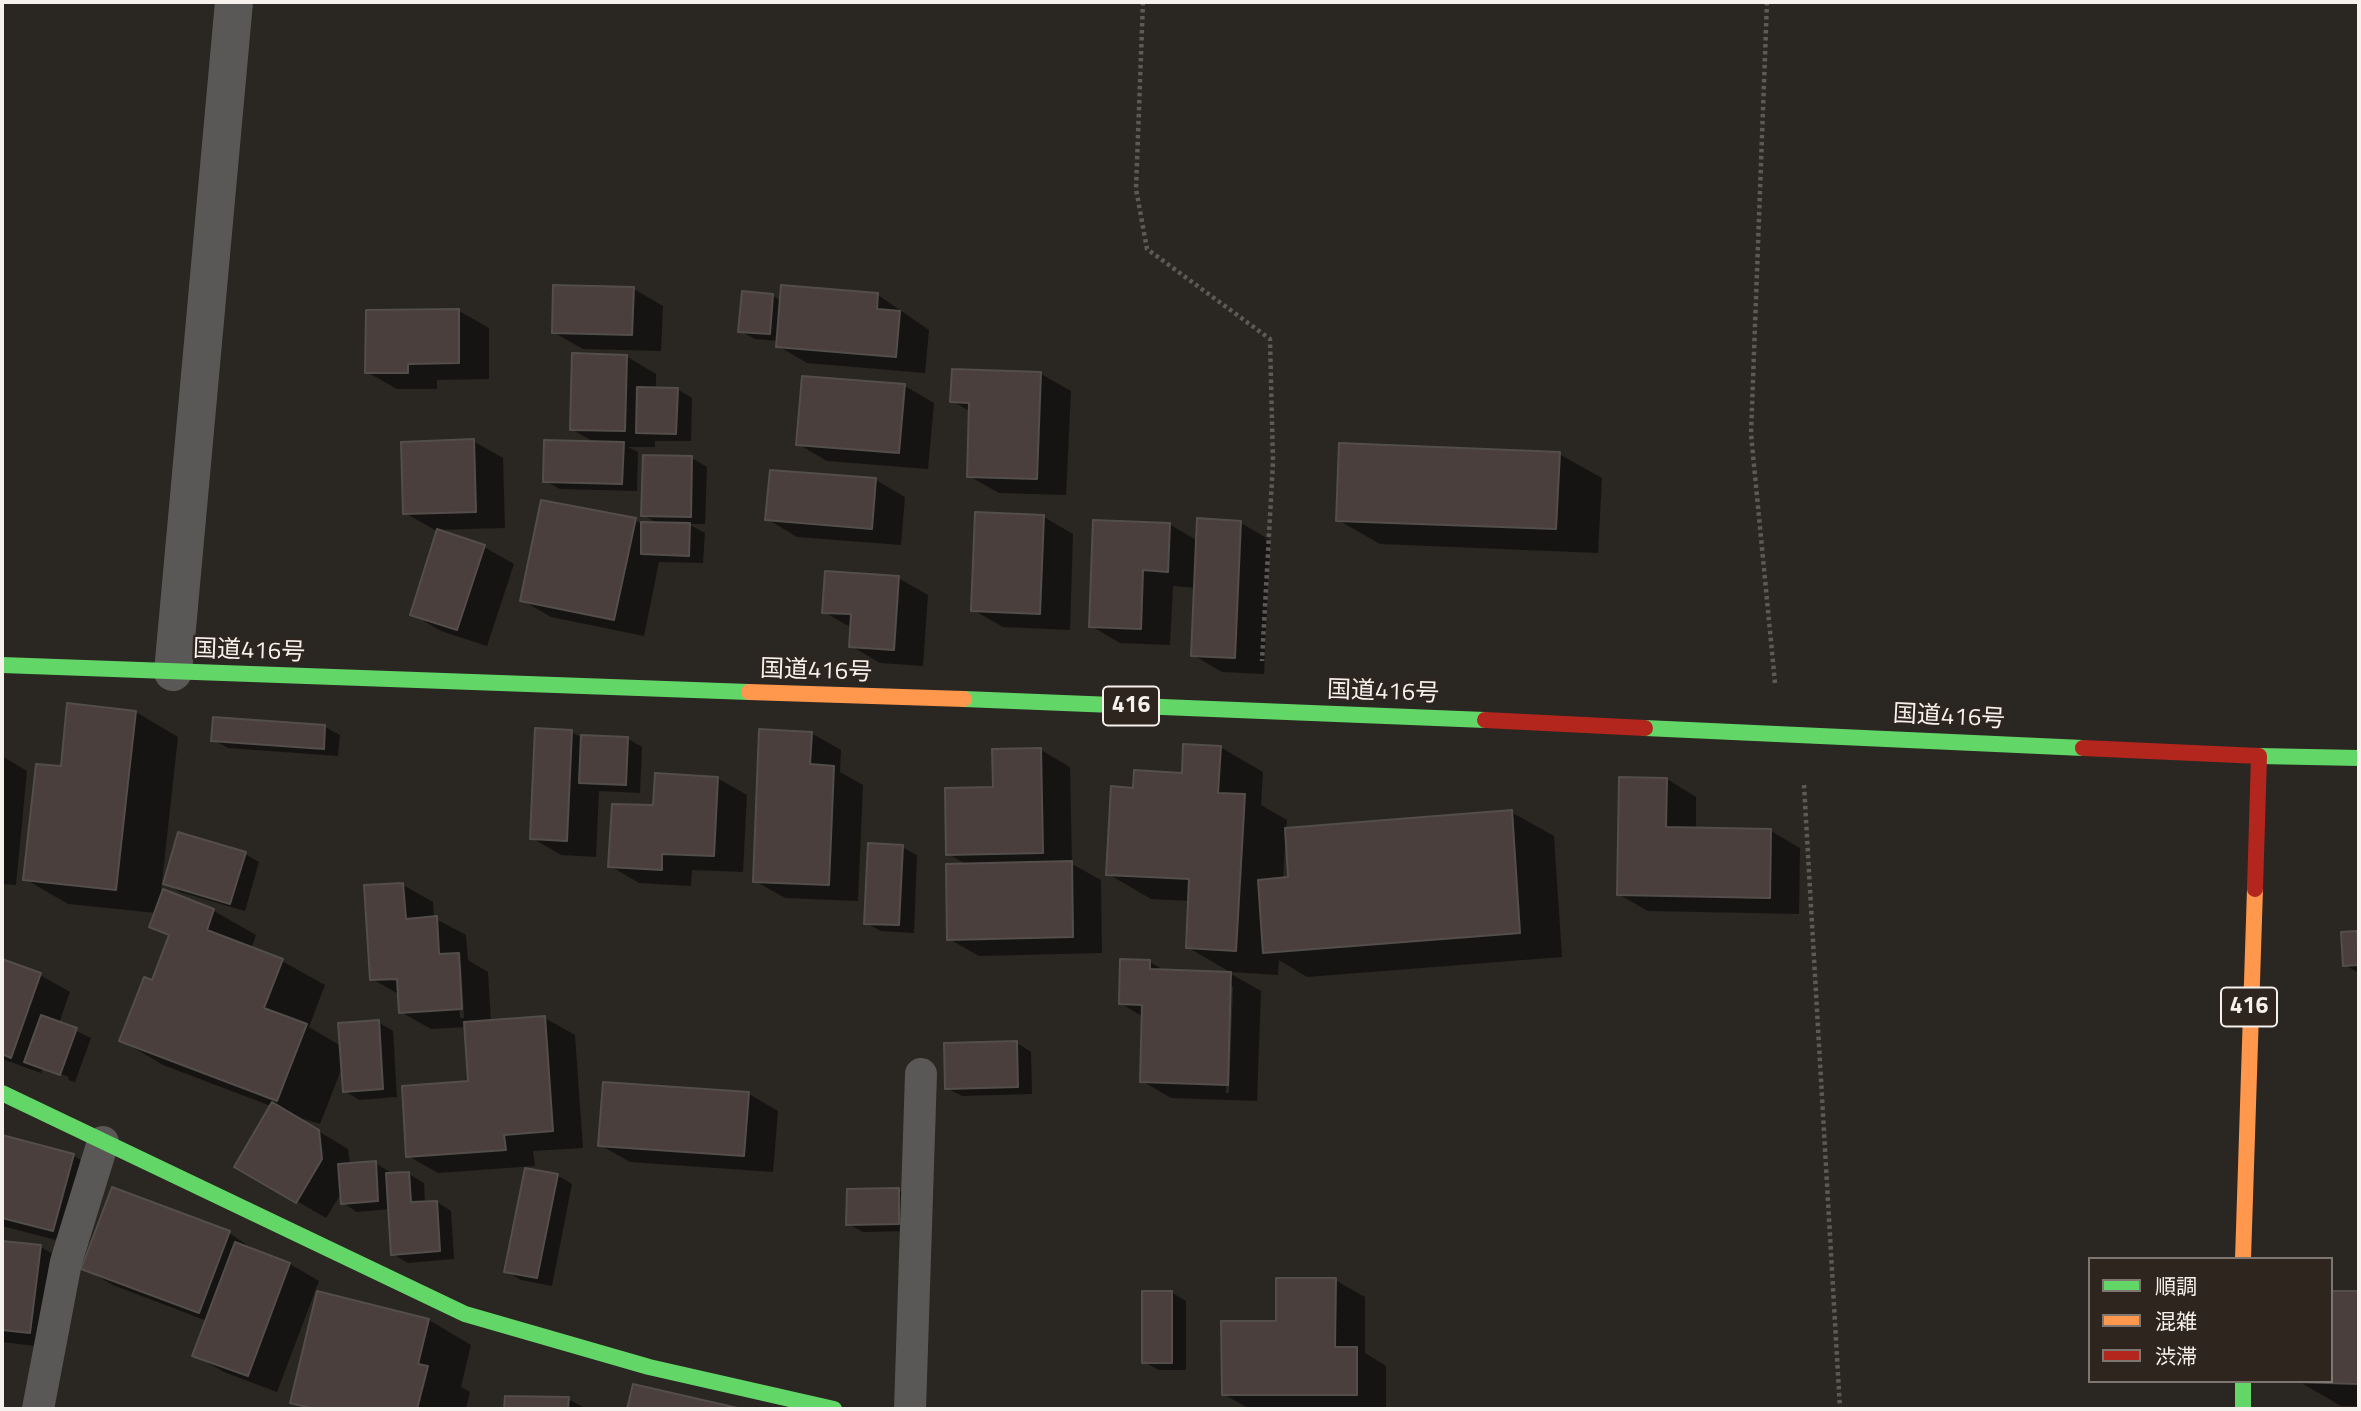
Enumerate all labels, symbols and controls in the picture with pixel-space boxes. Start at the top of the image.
street label: 国道416号 [192,636,306,668]
street label: 国道416号 [759,656,873,688]
street label: 国道416号 [1326,677,1440,709]
road number: 416 [1103,686,1159,726]
street label: 国道416号 [1892,701,2006,735]
road number: 416 [2221,988,2277,1026]
legend [2088,1257,2333,1383]
text: 順調 [2155,1270,2197,1302]
text: 混雑 [2155,1305,2197,1337]
text: 渋滞 [2155,1340,2197,1372]

